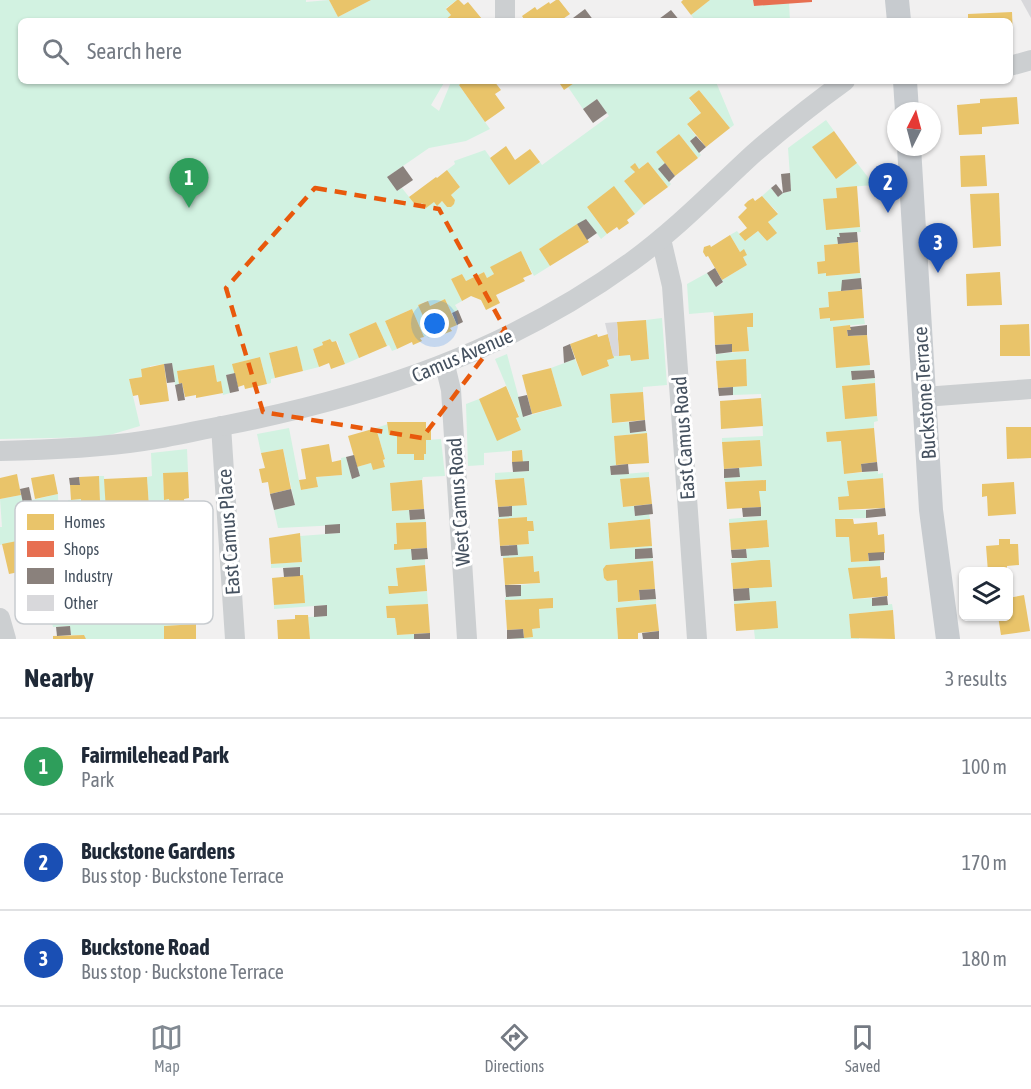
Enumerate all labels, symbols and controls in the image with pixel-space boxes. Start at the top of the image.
search box [18,18,1013,84]
icon: search [39,35,72,68]
text: Search here [87,38,182,64]
north arrow [887,102,941,156]
pin: 1 [170,158,208,208]
pin: 2 [868,164,908,213]
pin: 3 [918,224,958,273]
your location [420,309,449,338]
street label: Camus Avenue [408,323,516,387]
street label: Buckstone Terrace [908,326,940,460]
street label: East Camus Road [667,375,699,501]
street label: West Camus Road [442,437,474,567]
street label: East Camus Place [212,468,244,596]
legend [15,501,213,624]
text: Homes [64,513,106,531]
text: Shops [64,540,100,559]
text: Industry [64,567,113,586]
map controls [959,567,1013,621]
button: layers [959,567,1013,621]
text: Other [64,594,98,612]
text: Nearby [24,663,94,693]
text: 3 results [945,667,1007,690]
text: Fairmilehead Park [81,742,229,768]
text: 1 [39,755,48,778]
text: 100 m [962,755,1007,778]
text: Park [81,768,114,791]
text: Buckstone Gardens [81,838,235,864]
text: 2 [39,851,48,874]
text: 170 m [962,851,1007,874]
text: Bus stop · Buckstone Terrace [81,864,284,887]
text: Buckstone Road [81,934,210,960]
text: 3 [39,947,48,970]
text: 180 m [962,947,1007,970]
text: Bus stop · Buckstone Terrace [81,960,284,983]
tab: Map [150,1021,183,1075]
tab: Directions [484,1021,544,1075]
tab: Saved [845,1021,880,1075]

